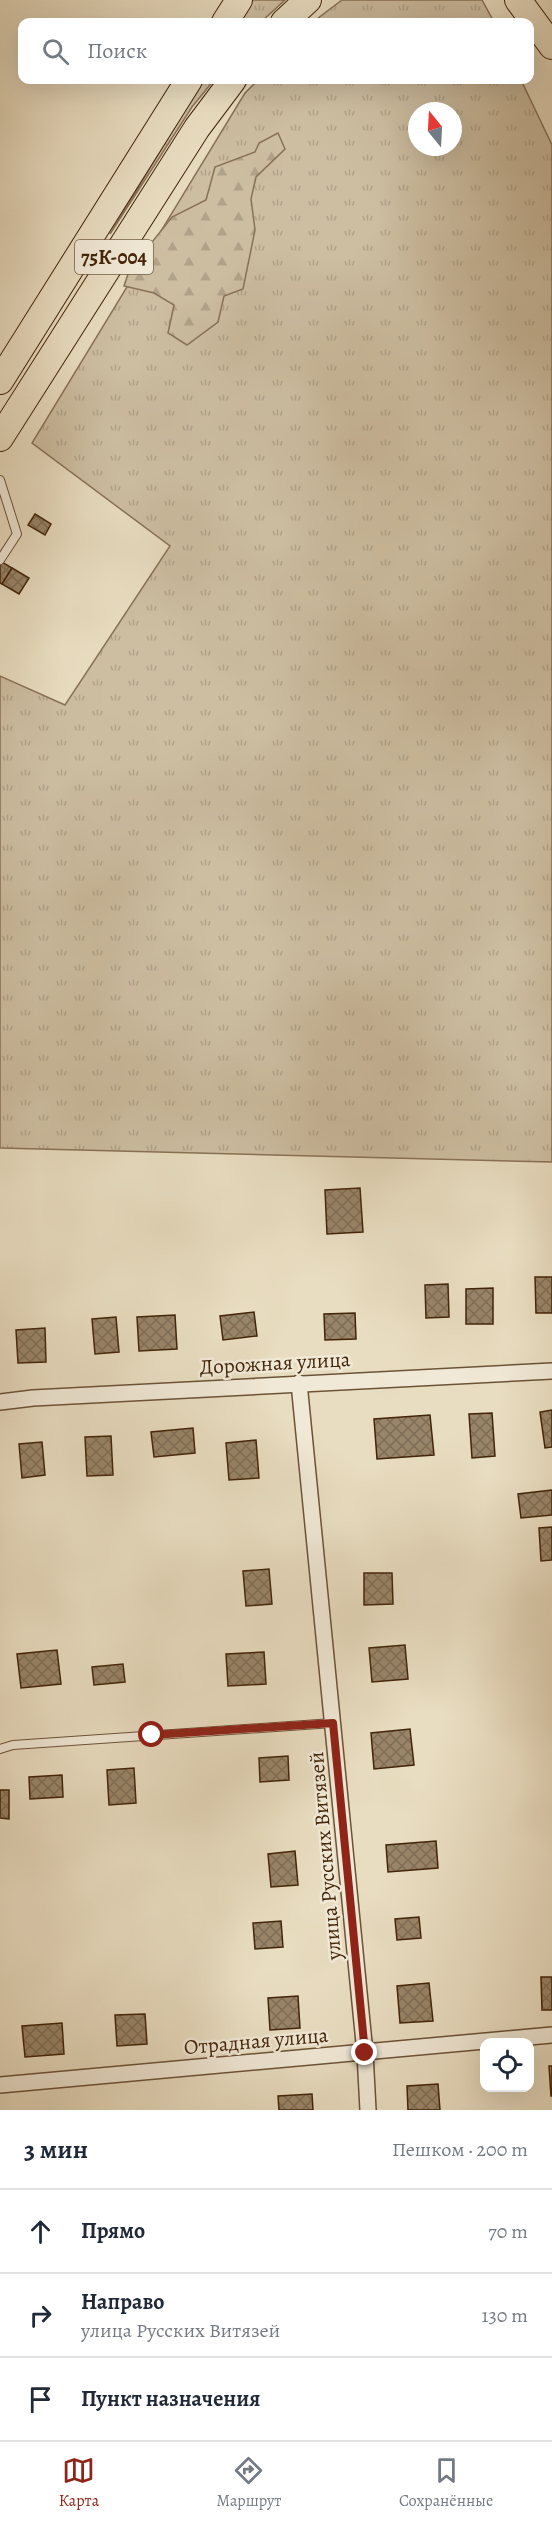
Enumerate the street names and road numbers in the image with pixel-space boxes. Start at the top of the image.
road number: 75К-004 [75,240,153,274]
street label: Дорожная улица [199,1345,351,1381]
street label: улица Русских Витязей [302,1751,348,1962]
street label: Отрадная улица [183,2021,330,2061]

